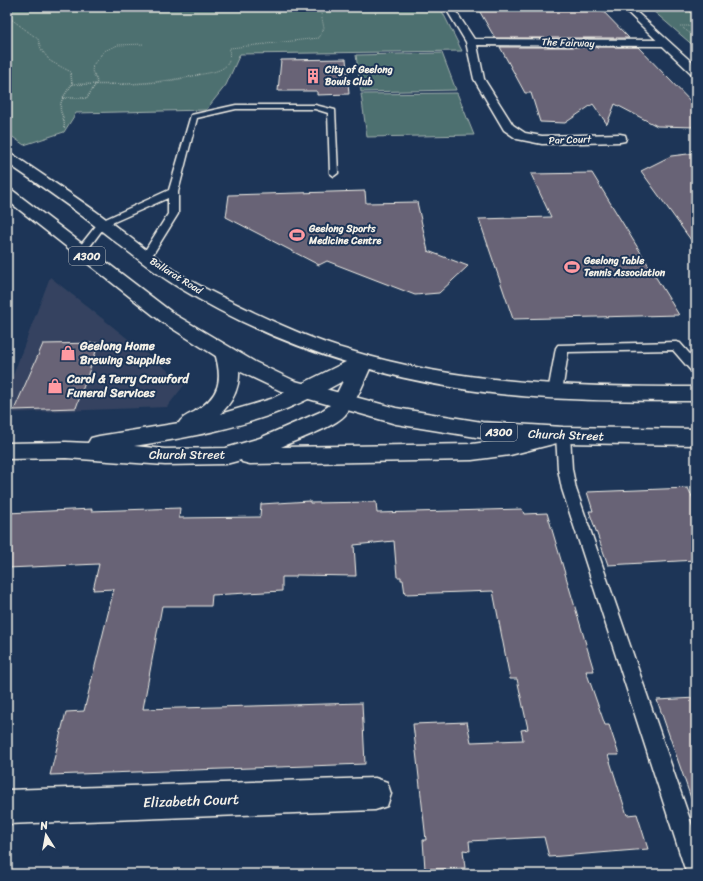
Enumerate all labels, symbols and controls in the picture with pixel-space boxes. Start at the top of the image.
street label: The Fairway [541,33,596,53]
place label: City of Geelong Bowls Club [324,61,393,91]
building icon: City of Geelong Bowls Club [304,67,322,85]
street label: Par Court [548,130,593,150]
place label: Geelong Sports Medicine Centre [308,220,381,250]
sports icon: Geelong Sports Medicine Centre [288,226,306,244]
road number: A300 [69,247,105,265]
place label: Geelong Table Tennis Association [583,252,666,282]
street label: Ballarat Road [146,253,207,300]
sports icon: Geelong Table Tennis Association [563,258,581,276]
place label: Geelong Home Brewing Supplies [79,335,172,371]
shop icon: Geelong Home Brewing Supplies [59,344,77,362]
place label: Carol & Terry Crawford Funeral Services [66,368,190,404]
shop icon: Carol & Terry Crawford Funeral Services [46,377,64,395]
road number: A300 [481,423,517,441]
street label: Church Street [528,423,604,447]
street label: Church Street [149,444,225,466]
street label: Elizabeth Court [143,787,239,815]
north arrow [26,815,66,855]
text: N [38,816,50,836]

